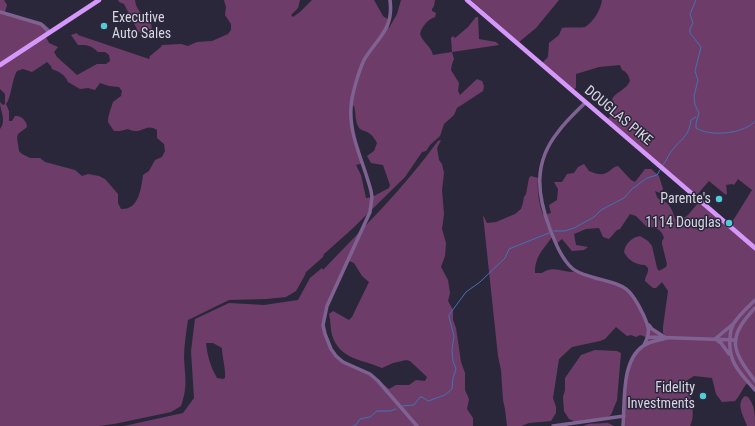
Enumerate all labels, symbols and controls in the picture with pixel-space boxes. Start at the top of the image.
place label: Executive Auto Sales [112,10,171,42]
marker: Executive Auto Sales [99,21,109,31]
street label: DOUGLAS PIKE [581,83,655,149]
place label: Parente's [660,191,711,207]
marker: Parente's [714,194,724,204]
place label: 1114 Douglas [645,215,721,231]
marker: 1114 Douglas [724,218,734,228]
place label: Fidelity Investments [627,380,695,412]
marker: Fidelity Investments [698,391,708,401]

